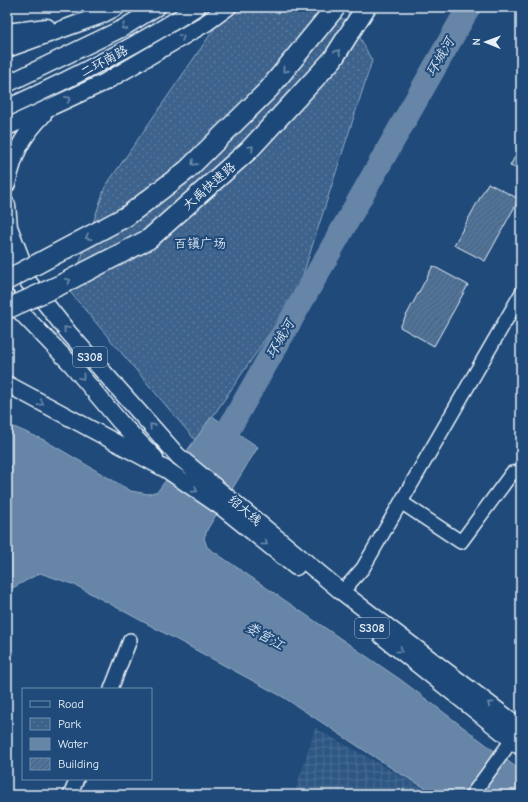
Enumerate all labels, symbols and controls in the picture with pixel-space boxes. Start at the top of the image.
north arrow [466,22,506,62]
one-way arrow [121,23,128,30]
water label: 环城河 [422,33,459,79]
one-way arrow [178,34,185,41]
text: N [470,38,483,46]
street label: 二环南路 [78,42,130,80]
one-way arrow [333,49,340,56]
one-way arrow [283,65,290,72]
one-way arrow [64,96,71,104]
one-way arrow [246,145,254,153]
one-way arrow [191,158,199,166]
street label: 大禹快速路 [180,159,238,213]
one-way arrow [85,233,93,240]
park label: 百镇广场 [174,236,226,251]
one-way arrow [64,278,71,286]
water label: 环城河 [262,315,299,361]
one-way arrow [63,326,70,334]
road number: S308 [73,347,107,367]
one-way arrow [78,372,85,380]
one-way arrow [37,398,45,405]
one-way arrow [149,424,156,431]
one-way arrow [191,485,198,492]
street label: 绍大线 [225,492,265,528]
one-way arrow [261,538,268,545]
water label: 娄宫江 [243,618,288,654]
road number: S308 [355,618,389,638]
one-way arrow [395,645,402,652]
legend [22,688,152,780]
text: Road [58,697,84,711]
one-way arrow [487,702,494,709]
text: Park [58,717,81,731]
text: Water [58,737,88,751]
text: Building [58,757,99,771]

